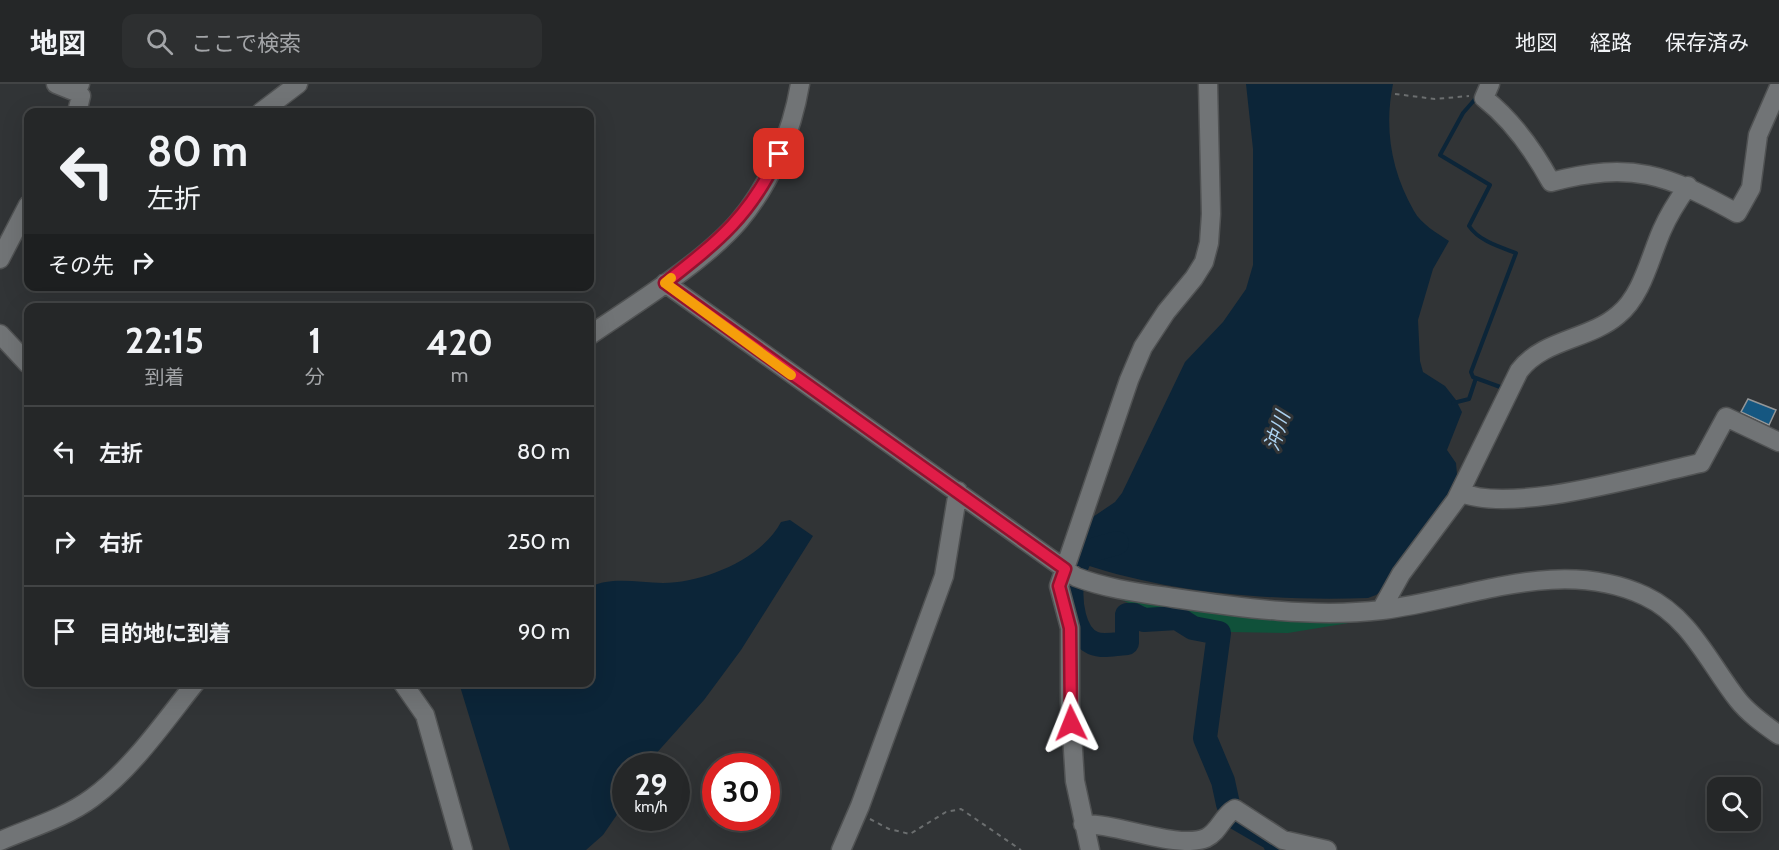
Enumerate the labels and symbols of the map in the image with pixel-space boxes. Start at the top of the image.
pin [753,128,804,179]
water label: 沖川 [1259,406,1295,454]
position arrow [1039,691,1103,755]
speed limit sign: 30 [702,753,780,831]

